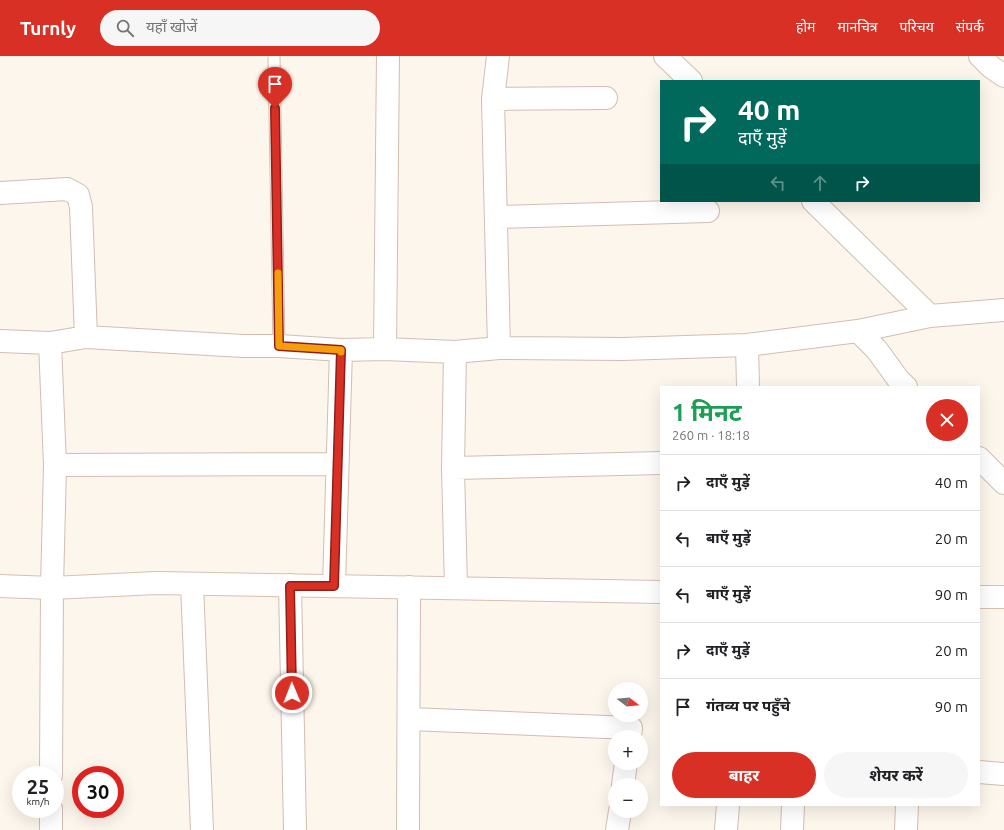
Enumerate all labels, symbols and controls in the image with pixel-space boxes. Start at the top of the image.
search box [100,10,380,46]
text: Turnly [20,17,76,39]
icon: search [114,17,136,39]
text: यहाँ खोजें [146,18,197,35]
text: होम [796,19,815,35]
text: मानचित्र [837,19,878,35]
text: परिचय [900,19,934,35]
text: संपर्क [956,19,984,35]
pin [258,67,292,108]
icon: arrive [264,73,286,95]
text: 40 m [738,94,800,125]
icon: right [672,96,724,148]
text: दाएँ मुड़ें [738,127,787,147]
icon: left [767,172,789,194]
icon: ahead [809,172,831,194]
icon: right [851,172,873,194]
text: 1 मिनट [672,399,742,426]
button: close [926,399,968,441]
text: 260 m · 18:18 [672,428,750,442]
icon: right [672,472,694,494]
text: दाएँ मुड़ें [706,473,750,490]
text: 40 m [935,474,968,491]
icon: left [672,528,694,550]
text: बाएँ मुड़ें [706,529,751,546]
text: 20 m [935,530,968,547]
icon: left [672,584,694,606]
text: बाएँ मुड़ें [706,585,751,602]
text: 90 m [935,586,968,603]
icon: right [672,640,694,662]
text: दाएँ मुड़ें [706,641,750,658]
text: 20 m [935,642,968,659]
position arrow [271,672,313,714]
north arrow [608,682,648,722]
map controls [608,682,648,818]
icon: arrive [672,696,694,718]
text: गंतव्य पर पहुँचे [706,697,790,714]
text: 90 m [935,698,968,715]
button: + [608,730,648,770]
button: बाहर [672,752,816,798]
button: शेयर करें [824,752,968,798]
speed limit sign: 30 [72,766,124,818]
text: 25 [27,775,49,798]
button: − [608,778,648,818]
text: km/h [26,796,50,807]

